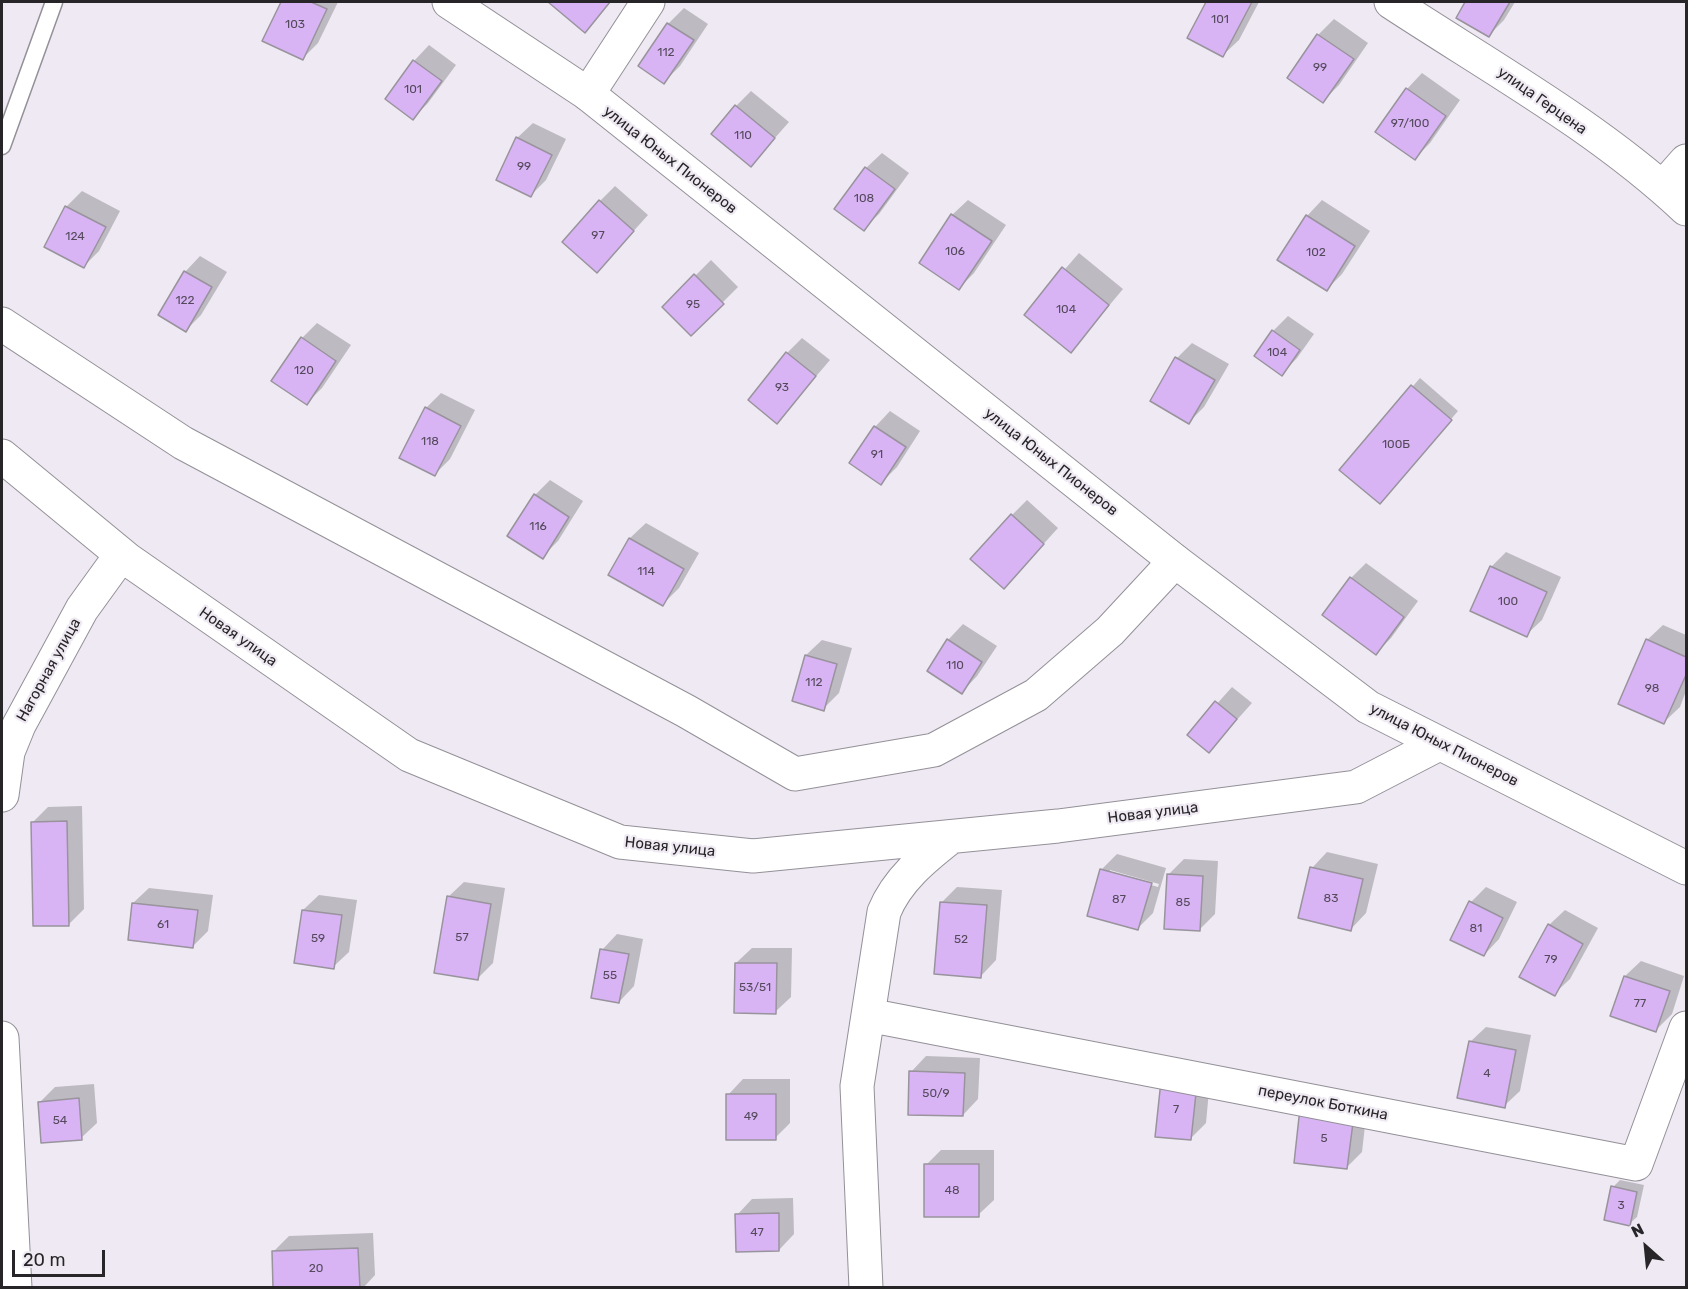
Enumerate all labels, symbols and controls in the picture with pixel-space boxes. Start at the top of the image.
house number: 101 [1211,13,1229,27]
house number: 103 [285,18,305,32]
house number: 112 [657,46,675,60]
house number: 99 [1313,61,1327,75]
street label: улица Герцена [1494,63,1590,139]
house number: 101 [404,83,422,97]
street label: улица Юных Пионеров [600,102,740,218]
house number: 97/100 [1391,117,1429,131]
house number: 110 [734,129,752,143]
house number: 99 [517,160,531,174]
house number: 108 [854,192,874,206]
house number: 97 [591,229,605,243]
house number: 124 [65,230,85,244]
house number: 106 [945,245,965,259]
house number: 102 [1306,246,1326,260]
house number: 122 [175,294,195,308]
house number: 95 [686,298,700,312]
house number: 104 [1056,303,1076,317]
house number: 104 [1267,346,1287,360]
house number: 120 [294,364,314,378]
house number: 93 [775,381,789,395]
street label: улица Юных Пионеров [981,404,1121,520]
house number: 118 [421,435,439,449]
house number: 100Б [1382,438,1410,452]
house number: 91 [871,448,883,462]
house number: 116 [529,520,547,534]
house number: 114 [637,565,655,579]
house number: 100 [1498,595,1518,609]
street label: Новая улица [196,604,280,670]
street label: Нагорная улица [13,615,85,725]
house number: 110 [946,659,964,673]
house number: 112 [805,676,823,690]
house number: 98 [1645,682,1659,696]
street label: улица Юных Пионеров [1367,700,1521,790]
street label: Новая улица [1107,799,1199,827]
street label: Новая улица [624,833,716,861]
house number: 83 [1324,892,1338,906]
house number: 87 [1112,893,1126,907]
house number: 85 [1176,896,1190,910]
house number: 61 [157,918,169,932]
house number: 81 [1470,922,1482,936]
house number: 57 [455,931,469,945]
house number: 59 [311,932,325,946]
house number: 52 [954,933,968,947]
house number: 79 [1544,953,1558,967]
house number: 55 [603,969,617,983]
house number: 53/51 [739,981,771,995]
house number: 77 [1634,997,1646,1011]
house number: 4 [1483,1067,1491,1081]
street label: переулок Боткина [1257,1082,1389,1124]
house number: 50/9 [922,1087,950,1101]
house number: 7 [1173,1103,1179,1117]
house number: 49 [744,1110,758,1124]
house number: 54 [53,1114,67,1128]
house number: 5 [1320,1132,1328,1146]
house number: 48 [944,1184,960,1198]
house number: 3 [1617,1199,1625,1213]
north arrow [1616,1217,1676,1277]
text: N [1628,1219,1647,1242]
house number: 47 [750,1226,764,1240]
scale bar [15,1238,108,1276]
text: 20 m [23,1249,65,1271]
house number: 20 [309,1262,323,1276]

